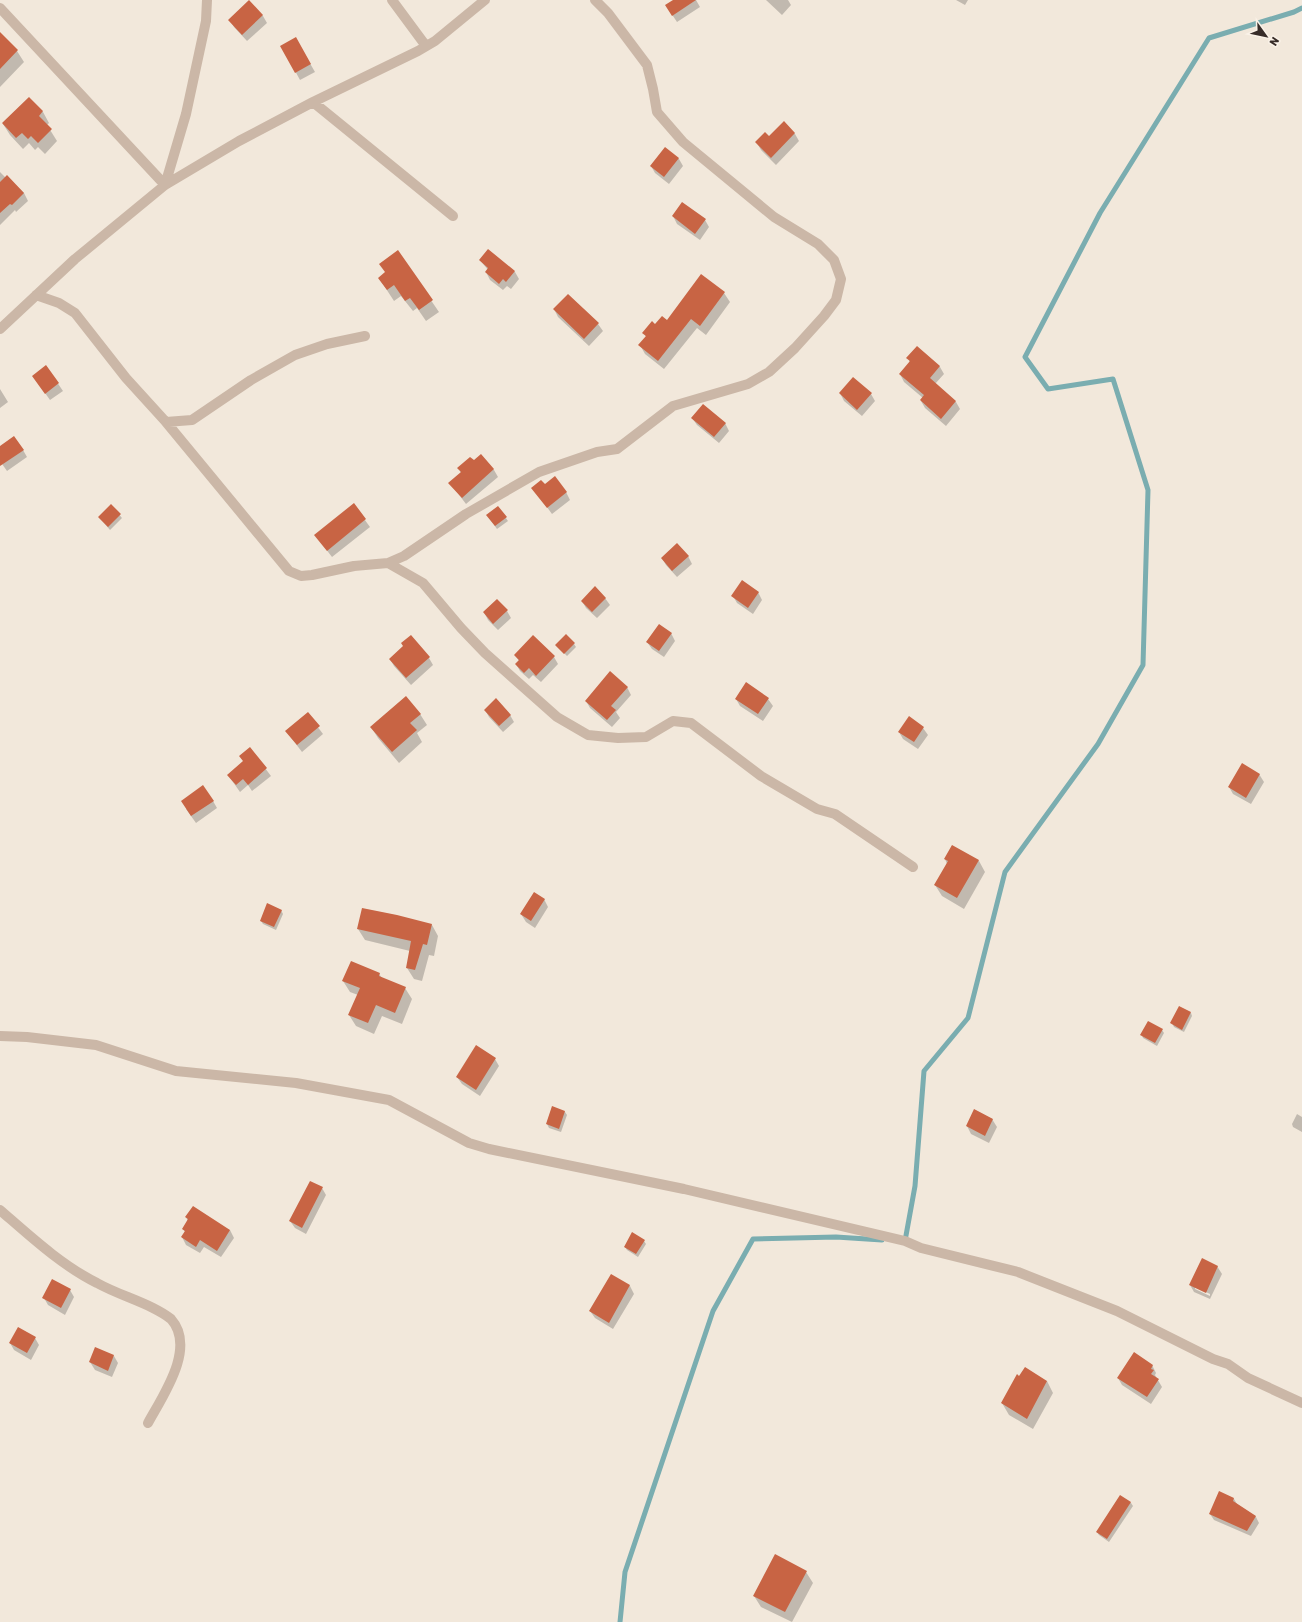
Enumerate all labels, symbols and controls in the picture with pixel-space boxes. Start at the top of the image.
north arrow [1246,16,1286,56]
text: N [1266,34,1282,48]

